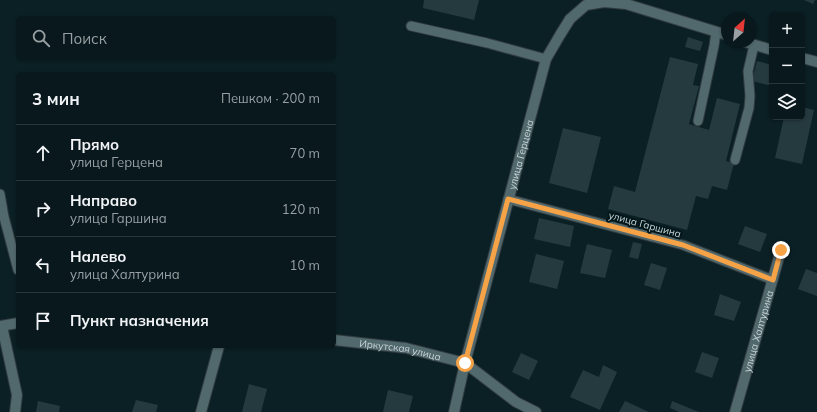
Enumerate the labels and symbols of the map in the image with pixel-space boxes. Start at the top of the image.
north arrow [721,12,757,48]
street label: улица Герцена [506,118,537,191]
street label: улица Гаршина [607,209,682,240]
route end [772,241,790,259]
street label: улица Халтурина [741,289,776,374]
street label: Иркутская улица [359,337,442,364]
route start [456,354,474,372]

